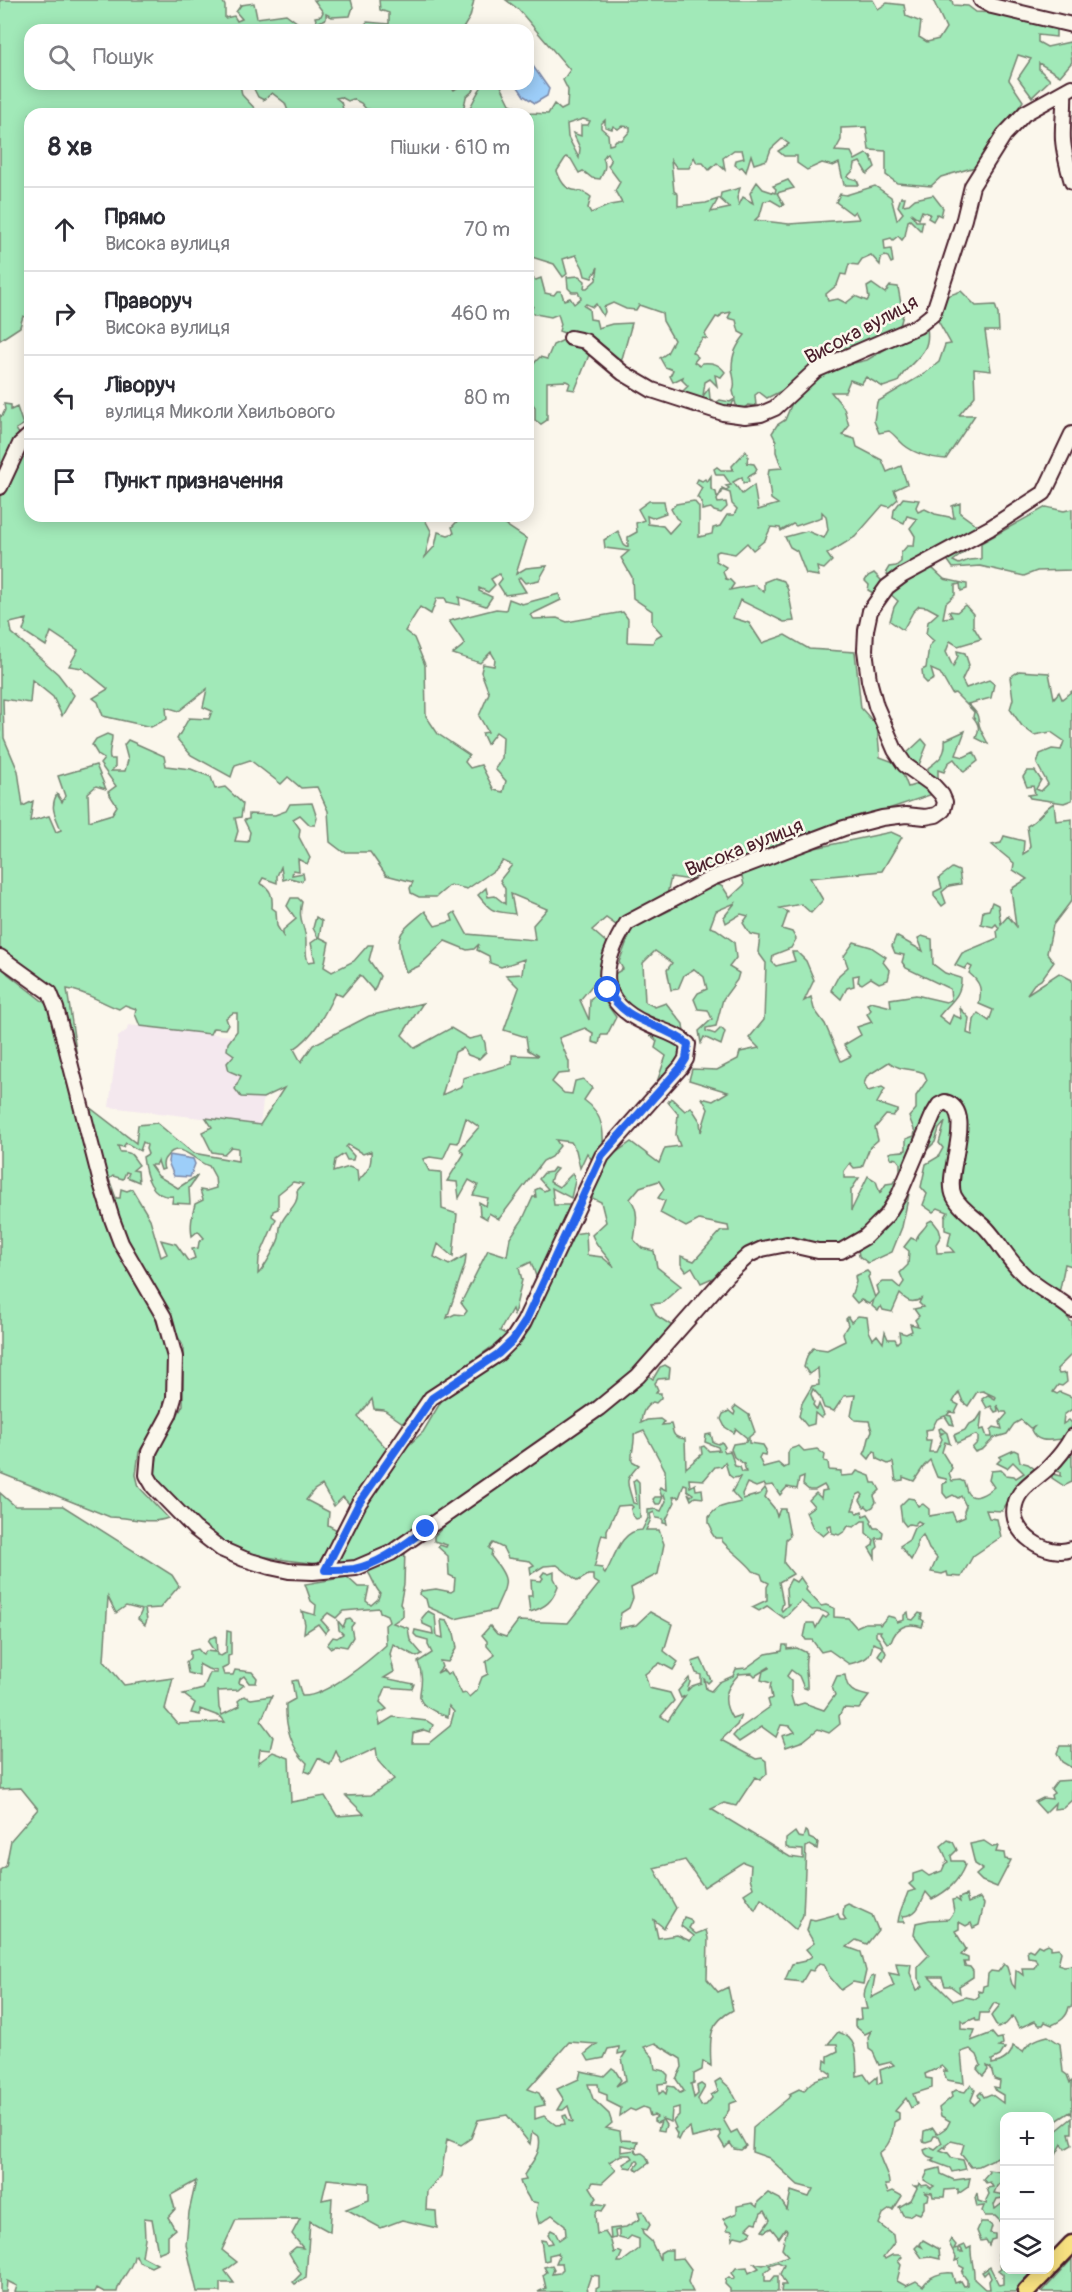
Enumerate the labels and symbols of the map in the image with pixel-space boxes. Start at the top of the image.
street label: Висока вулиця [800,289,922,370]
street label: Висока вулиця [682,812,807,882]
route start [594,976,620,1002]
route end [412,1515,438,1541]

